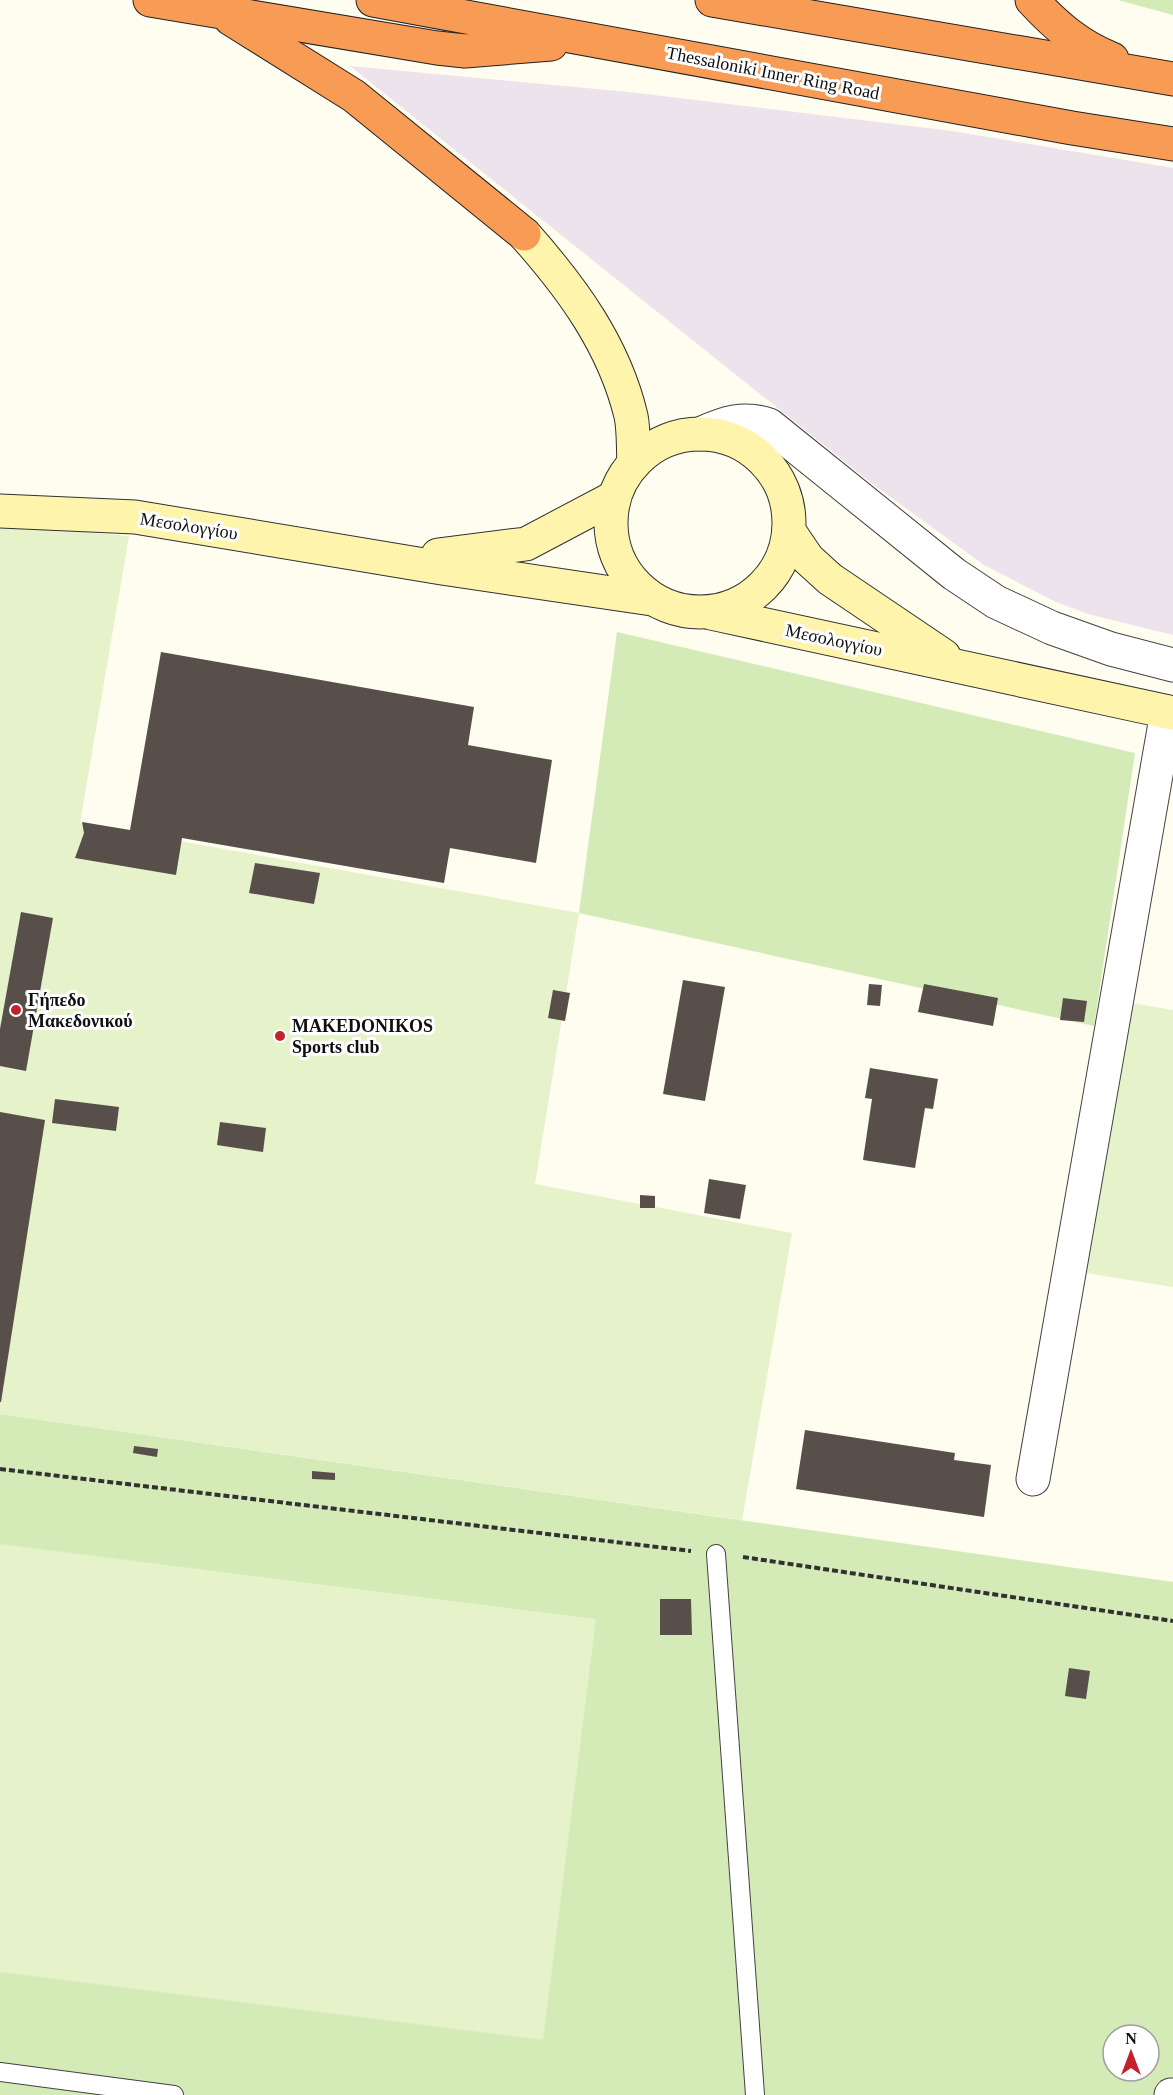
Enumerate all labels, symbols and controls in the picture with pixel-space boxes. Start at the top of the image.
street label: Thessaloniki Inner Ring Road [665,43,881,103]
street label: Μεσολογγίου [139,508,239,544]
street label: Μεσολογγίου [784,620,884,660]
place label: Γήπεδο Μακεδονικού [28,990,133,1031]
marker: Γήπεδο Μακεδονικού [9,1003,23,1017]
place label: MAKEDONIKOS Sports club [292,1016,433,1057]
marker: MAKEDONIKOS Sports club [273,1029,287,1043]
north arrow [1101,2023,1161,2083]
text: N [1125,2030,1137,2047]

